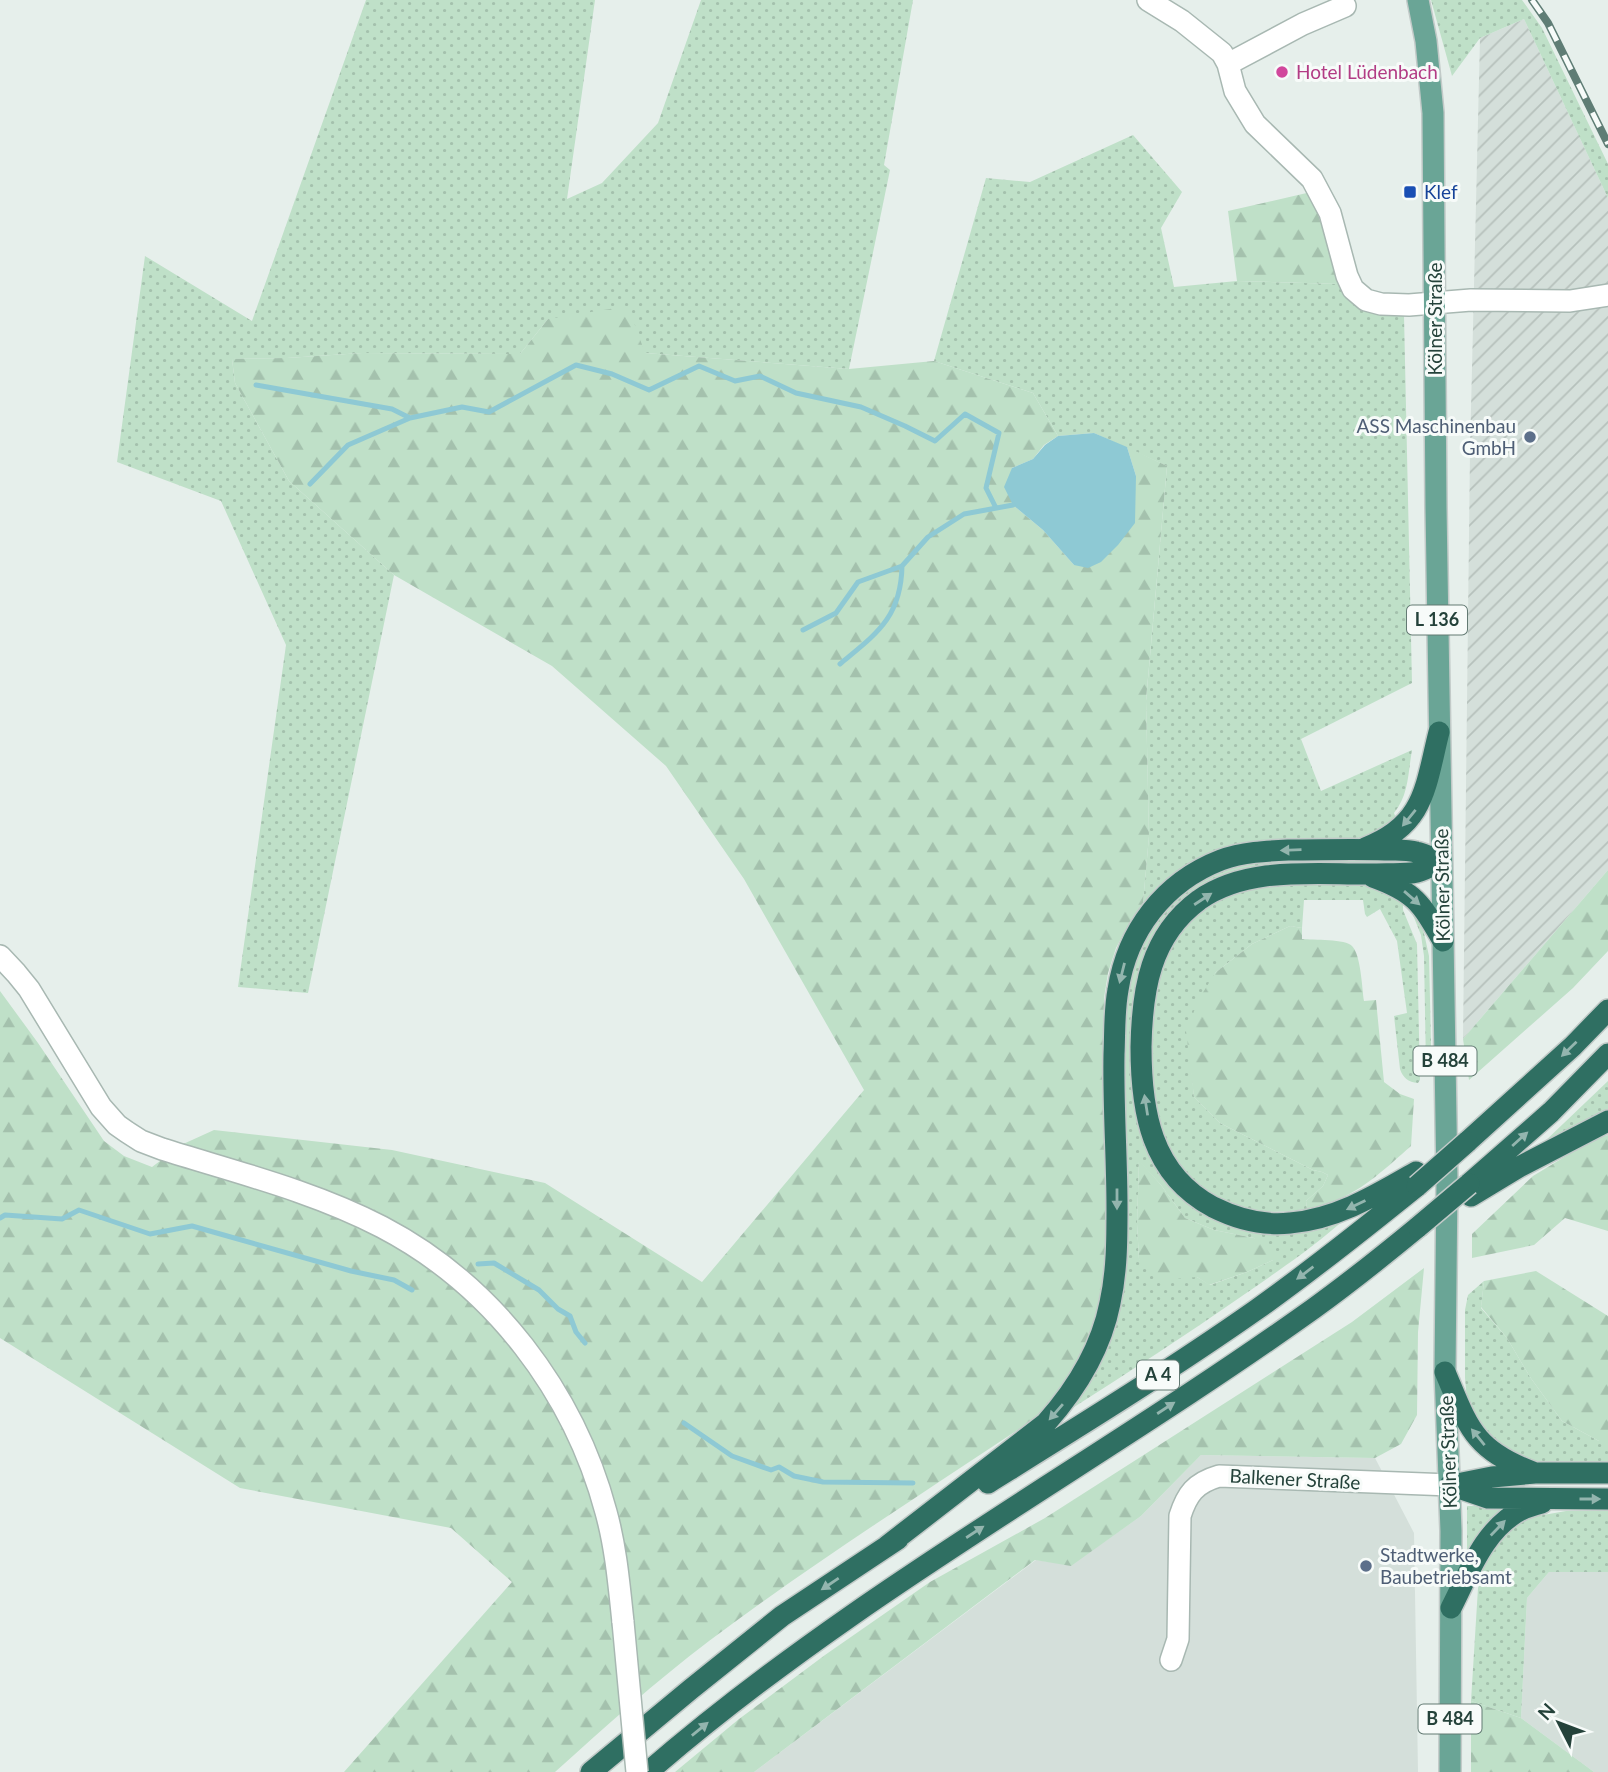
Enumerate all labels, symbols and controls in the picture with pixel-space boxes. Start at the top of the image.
place label: Hotel Lüdenbach [1296,60,1438,83]
marker: Hotel Lüdenbach [1274,64,1290,80]
place label: Klef [1424,180,1458,203]
marker: Klef [1402,184,1418,200]
street label: Kölner Straße [1423,262,1446,376]
place label: ASS Maschinenbau GmbH [1356,414,1516,459]
marker: ASS Maschinenbau GmbH [1522,429,1538,445]
road number: L 136 [1407,606,1467,634]
one-way arrow [1401,809,1416,827]
street label: Kölner Straße [1429,828,1454,942]
one-way arrow [1280,845,1302,856]
one-way arrow [1403,890,1420,905]
one-way arrow [1193,892,1213,905]
one-way arrow [1116,962,1127,984]
one-way arrow [1561,1041,1578,1057]
road number: B 484 [1414,1046,1476,1076]
one-way arrow [1140,1094,1151,1116]
one-way arrow [1511,1131,1529,1147]
one-way arrow [1111,1189,1122,1211]
one-way arrow [1346,1199,1366,1210]
one-way arrow [1296,1265,1314,1279]
road number: A 4 [1137,1360,1179,1390]
street label: Kölner Straße [1434,1395,1461,1509]
one-way arrow [1156,1402,1175,1415]
one-way arrow [1049,1404,1064,1421]
one-way arrow [1472,1428,1486,1446]
street label: Balkener Straße [1229,1464,1361,1493]
one-way arrow [1579,1493,1601,1505]
one-way arrow [1489,1520,1506,1537]
one-way arrow [966,1525,984,1539]
place label: Stadtwerke, Baubetriebsamt [1380,1543,1512,1588]
marker: Stadtwerke, Baubetriebsamt [1358,1558,1374,1574]
one-way arrow [821,1577,839,1591]
north arrow [1524,1688,1594,1758]
text: N [1533,1698,1559,1724]
road number: B 484 [1418,1704,1482,1734]
one-way arrow [691,1721,709,1736]

